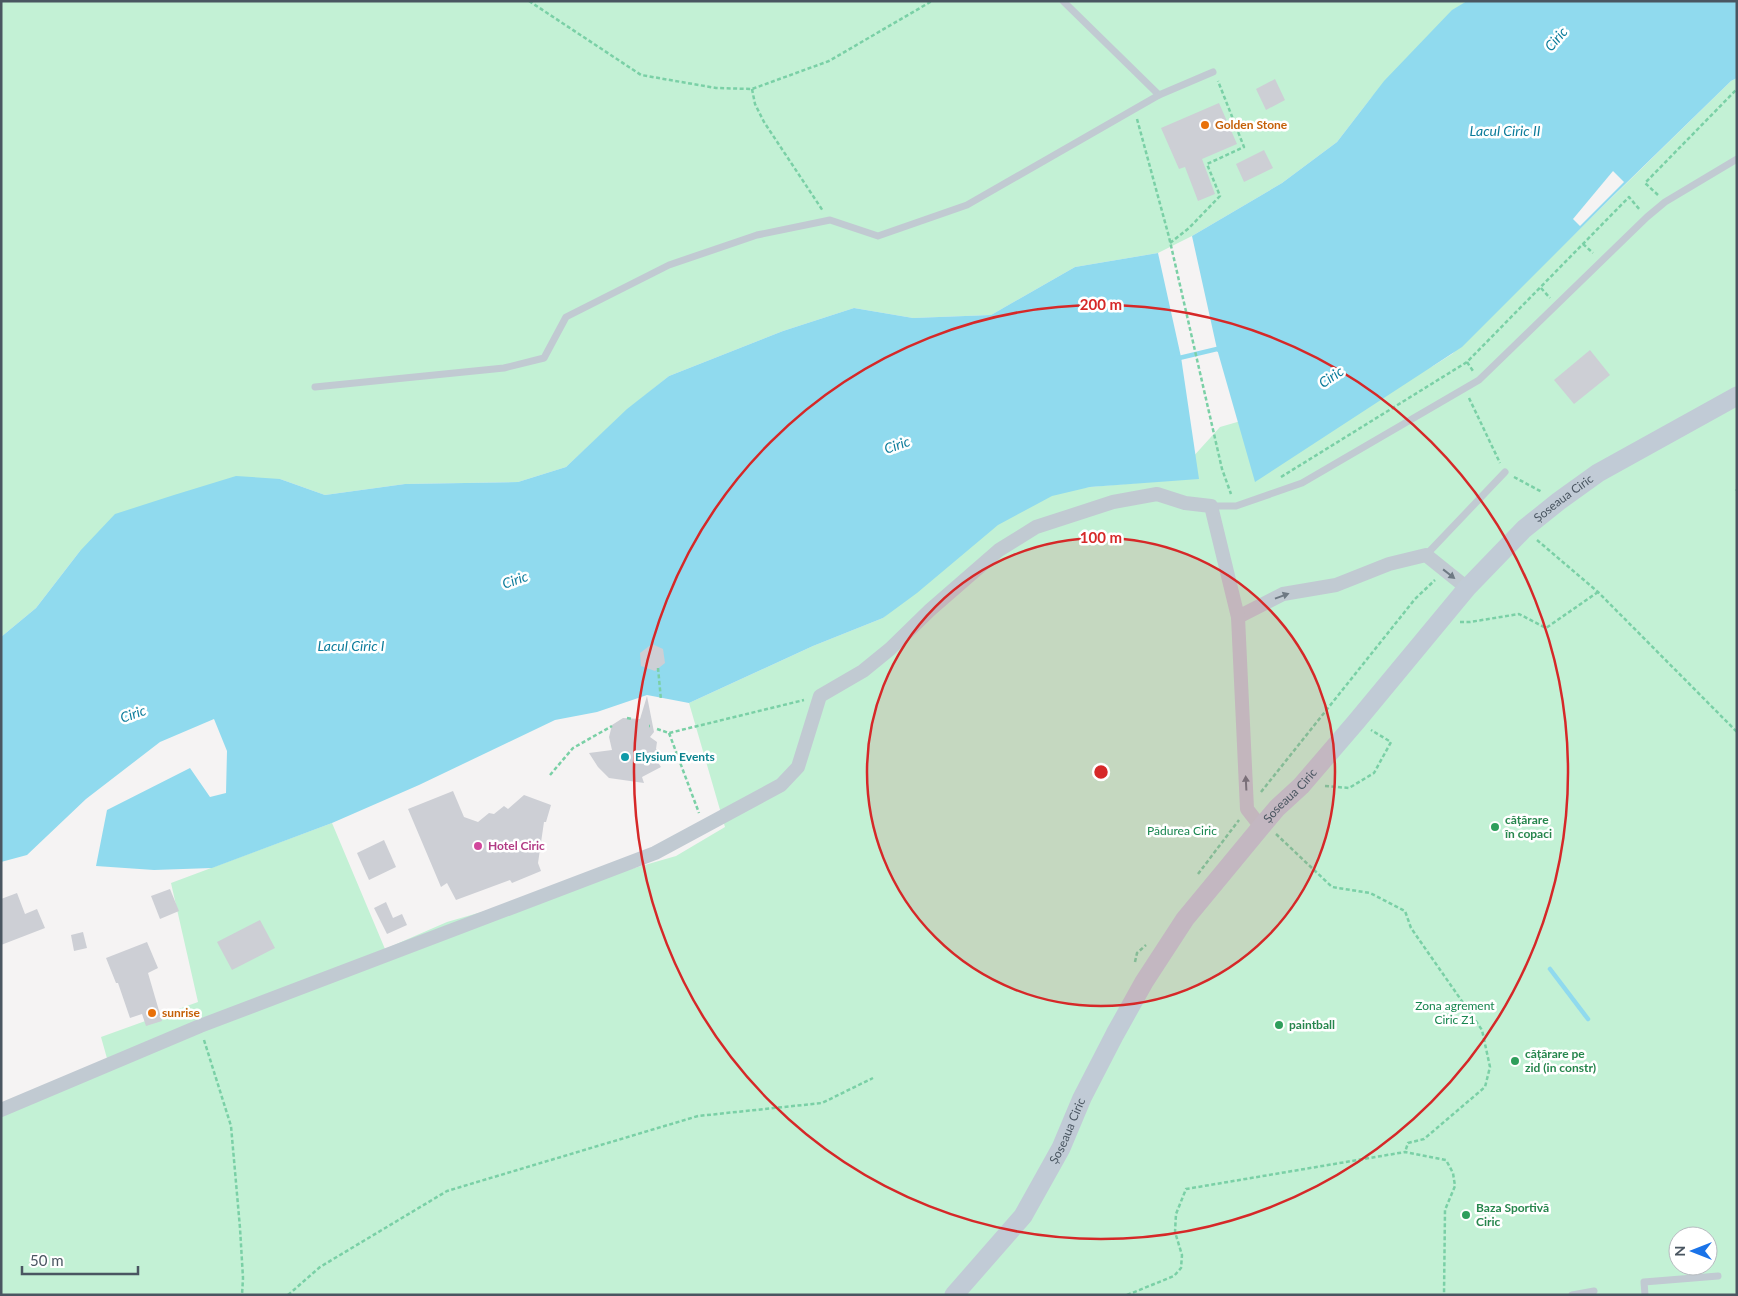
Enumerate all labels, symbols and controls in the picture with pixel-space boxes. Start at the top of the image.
water label: Ciric [1541,23,1571,54]
place label: Golden Stone [1215,117,1288,132]
marker: Golden Stone [1199,119,1211,131]
water label: Lacul Ciric II [1470,122,1541,139]
text: 200 m [1080,295,1122,313]
water label: Ciric [1315,362,1347,391]
water label: Ciric [882,432,913,457]
street label: Șoseaua Ciric [1531,471,1596,525]
text: 100 m [1080,528,1122,546]
water label: Ciric [500,567,531,592]
one-way arrow [1442,569,1456,579]
one-way arrow [1275,592,1290,600]
water label: Lacul Ciric I [317,637,385,654]
water label: Ciric [118,701,149,726]
place label: Elysium Events [635,749,715,764]
marker: Elysium Events [619,751,631,763]
centre of rings [1092,763,1110,781]
street label: Șoseaua Ciric [1260,765,1320,826]
one-way arrow [1241,775,1249,791]
place label: cățărare în copaci [1504,812,1552,841]
marker: cățărare în copaci [1489,821,1501,833]
park label: Pădurea Ciric [1147,823,1217,838]
place label: Hotel Ciric [488,838,545,853]
marker: Hotel Ciric [472,840,484,852]
park label: Zona agrement Ciric Z1 [1415,998,1495,1027]
place label: sunrise [162,1005,201,1020]
marker: sunrise [146,1007,158,1019]
place label: paintball [1289,1017,1335,1032]
marker: paintball [1273,1019,1285,1031]
place label: cățărare pe zid (in constr) [1525,1046,1596,1075]
marker: cățărare pe zid (in constr) [1509,1055,1521,1067]
street label: Șoseaua Ciric [1046,1095,1088,1166]
place label: Baza Sportivă Ciric [1476,1200,1549,1229]
marker: Baza Sportivă Ciric [1460,1209,1472,1221]
north arrow [1668,1226,1718,1276]
scale bar [22,1244,139,1276]
text: N [1671,1246,1688,1256]
text: 50 m [30,1251,64,1269]

